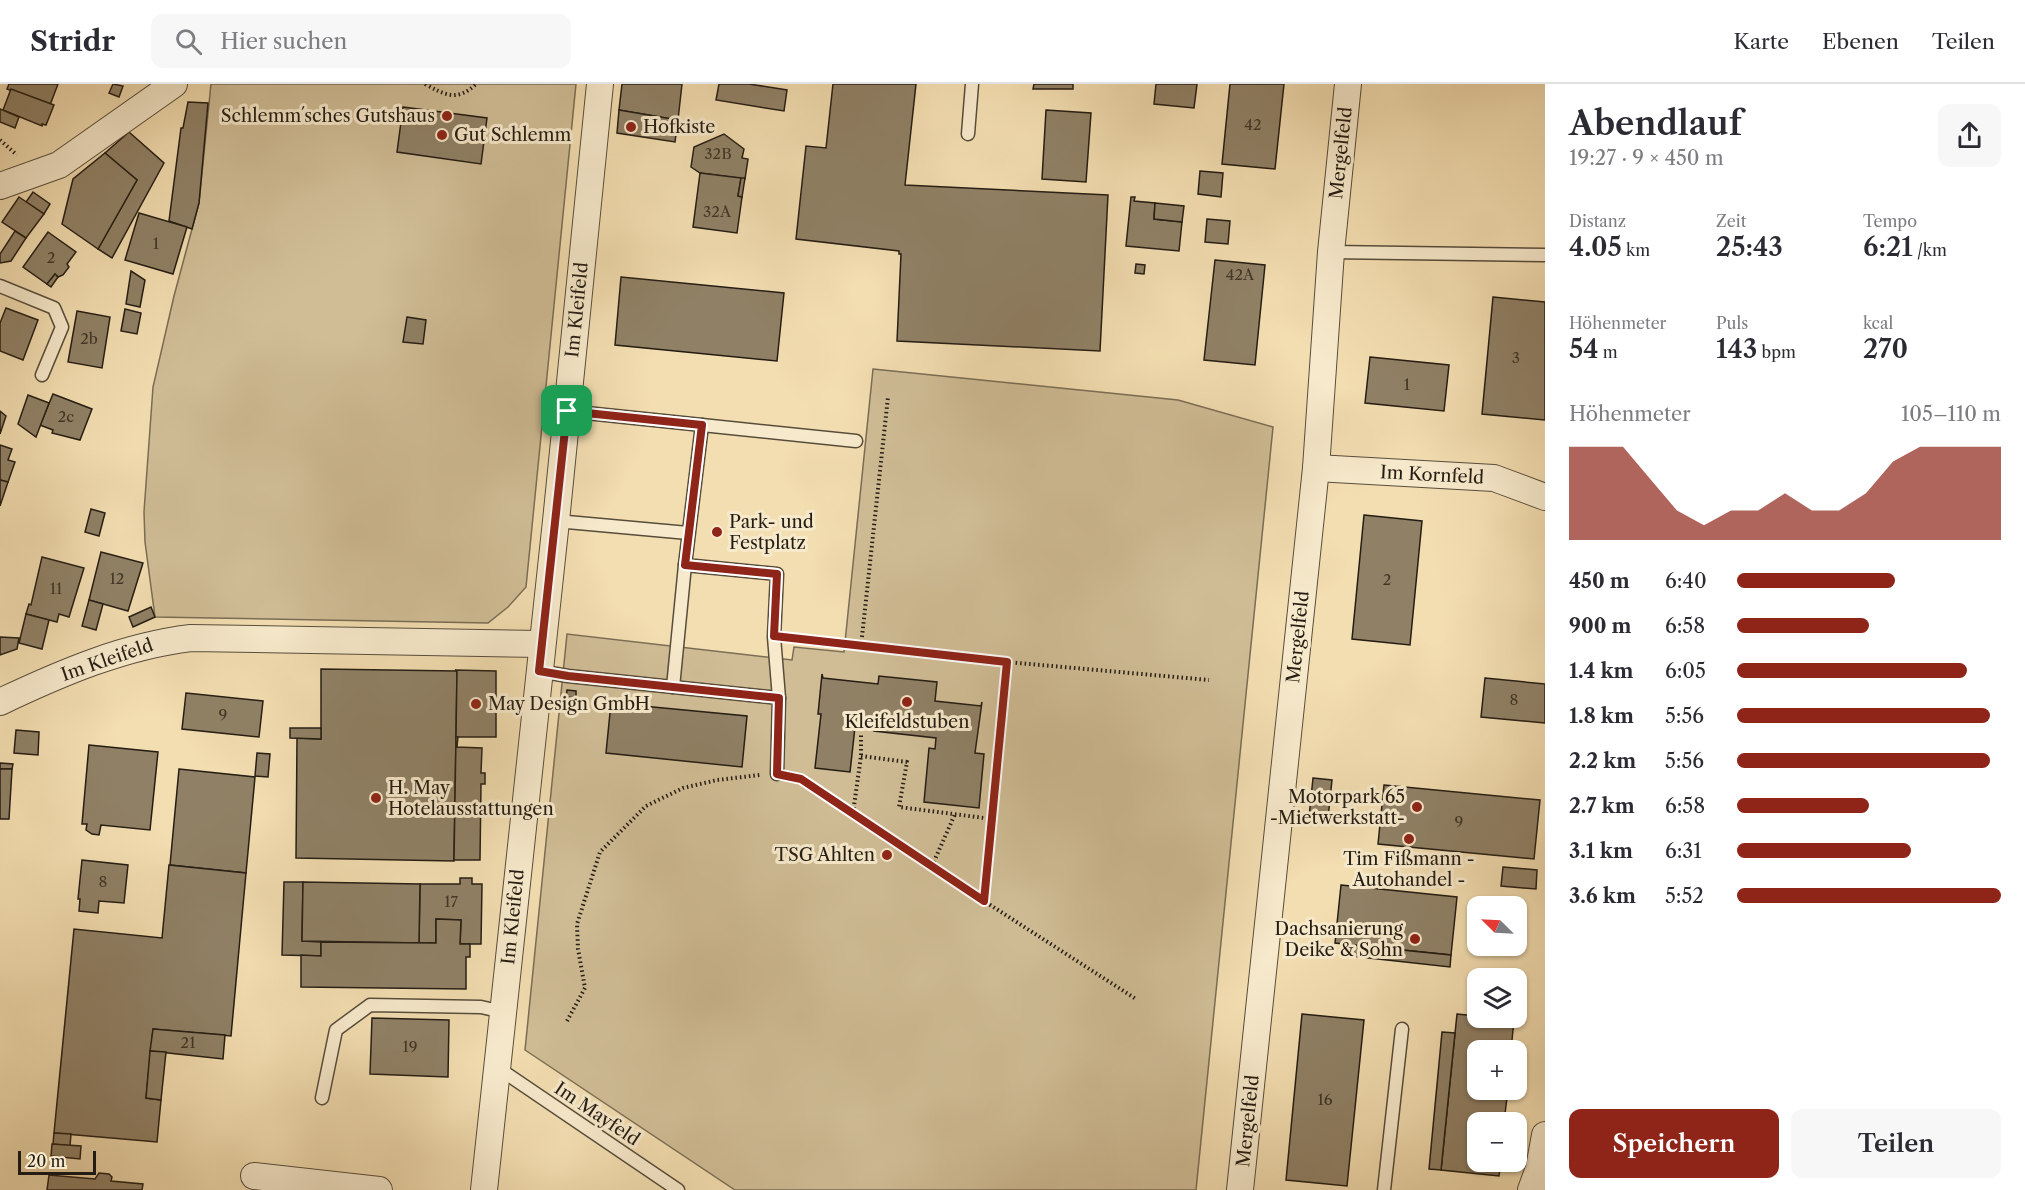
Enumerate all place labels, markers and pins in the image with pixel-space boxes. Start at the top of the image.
place label: Schlemm´sches Gutshaus [221,105,435,127]
marker: Schlemm´sches Gutshaus [440,109,454,123]
place label: Hofkiste [643,116,715,138]
marker: Hofkiste [624,120,638,134]
place label: Gut Schlemm [454,124,571,146]
marker: Gut Schlemm [435,128,449,142]
pin [541,385,592,436]
place label: Park- und Festplatz [729,511,814,554]
marker: Park- und Festplatz [710,525,724,539]
place label: May Design GmbH [488,693,650,715]
marker: Kleifeldstuben [900,695,914,709]
marker: May Design GmbH [469,697,483,711]
place label: Kleifeldstuben [845,711,969,733]
place label: H. May Hotelausstattungen [388,777,554,820]
place label: Motorpark 65 -Mietwerkstatt- [1270,786,1405,829]
marker: H. May Hotelausstattungen [369,791,383,805]
marker: Motorpark 65 -Mietwerkstatt- [1410,800,1424,814]
marker: Tim Fißmann - Autohandel - [1402,832,1416,846]
place label: TSG Ahlten [775,844,875,866]
marker: TSG Ahlten [880,848,894,862]
place label: Tim Fißmann - Autohandel - [1343,848,1475,891]
place label: Dachsanierung Deike & Sohn [1275,918,1404,961]
marker: Dachsanierung Deike & Sohn [1408,932,1422,946]

